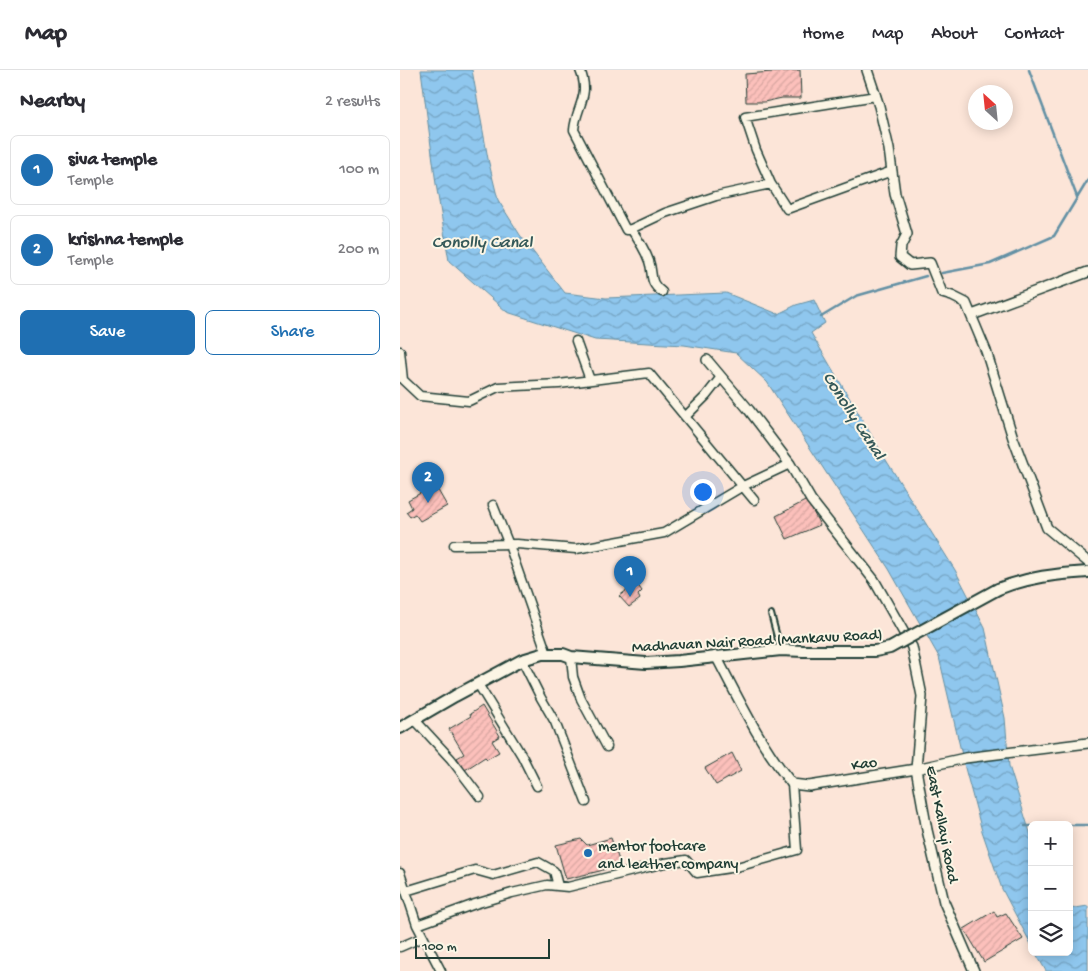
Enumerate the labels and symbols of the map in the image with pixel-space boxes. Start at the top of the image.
north arrow [968,85,1013,130]
water label: Conolly Canal [432,233,533,254]
water label: Conolly Canal [817,369,890,465]
pin: 2 [412,462,444,503]
your location [690,479,716,505]
pin: 1 [614,556,646,597]
street label: Madhavan Nair Road (Mankavu Road) [631,626,883,659]
street label: Kao [850,754,879,777]
street label: East Kallayi Road [920,765,962,886]
place label: mentor footcare and leather company [598,838,739,875]
marker: mentor footcare and leather company [582,847,594,859]
scale bar [415,936,550,959]

